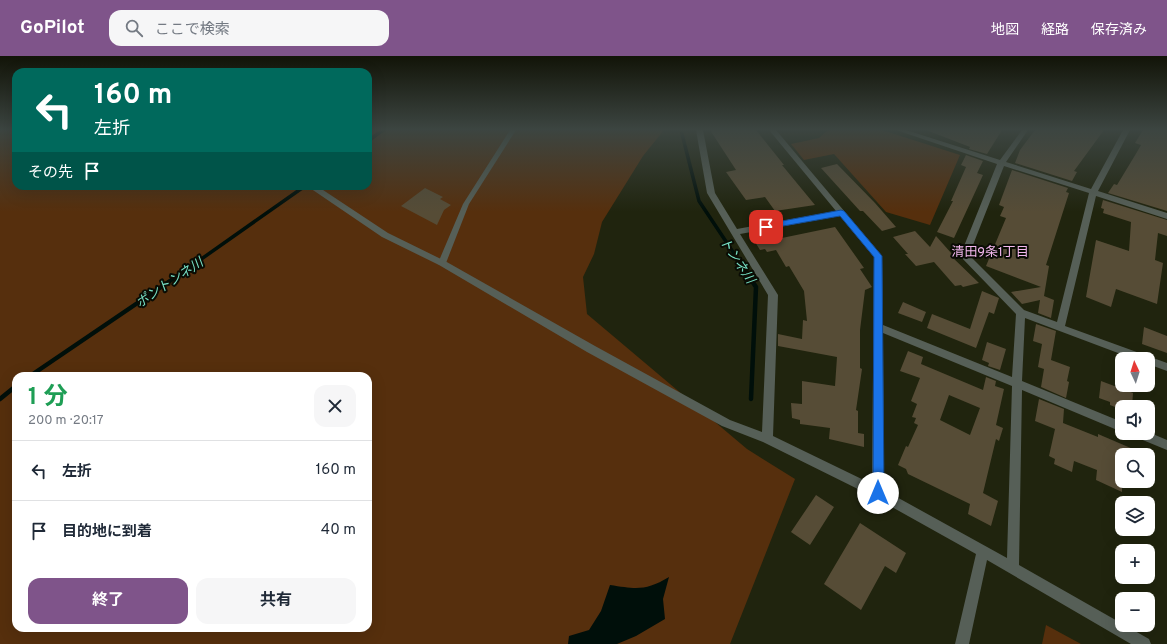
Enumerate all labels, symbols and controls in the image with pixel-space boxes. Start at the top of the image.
search box [109,10,389,46]
text: GoPilot [20,16,85,40]
icon: search [123,17,145,39]
text: ここで検索 [155,21,230,40]
text: 地図 [991,22,1019,39]
text: 経路 [1041,22,1069,39]
text: 保存済み [1091,22,1147,39]
text: 160 m [94,78,172,114]
icon: left [28,84,80,136]
text: 左折 [94,118,130,141]
icon: arrive [81,160,103,182]
text: その先 [28,164,73,183]
pin [749,210,783,244]
icon: arrive [755,216,777,238]
water label: トンネ川 [715,235,759,289]
district label: 清田9条1丁目 [951,244,1029,261]
water label: ポントンネ川 [133,253,208,312]
north arrow [1115,352,1155,392]
map controls [1115,352,1155,632]
text: 1 分 [28,383,68,413]
button: close [314,385,356,427]
button: sound [1115,400,1155,440]
text: 200 m · 20:17 [28,413,104,429]
button: search [1115,448,1155,488]
icon: left [28,460,50,482]
text: 160 m [316,461,356,480]
text: 左折 [62,463,92,482]
position arrow [857,472,899,514]
button: layers [1115,496,1155,536]
icon: arrive [28,520,50,542]
text: 40 m [321,521,356,540]
text: 目的地に到着 [62,523,152,542]
button: + [1115,544,1155,584]
button: 終了 [28,578,188,624]
button: 共有 [196,578,356,624]
button: − [1115,592,1155,632]

